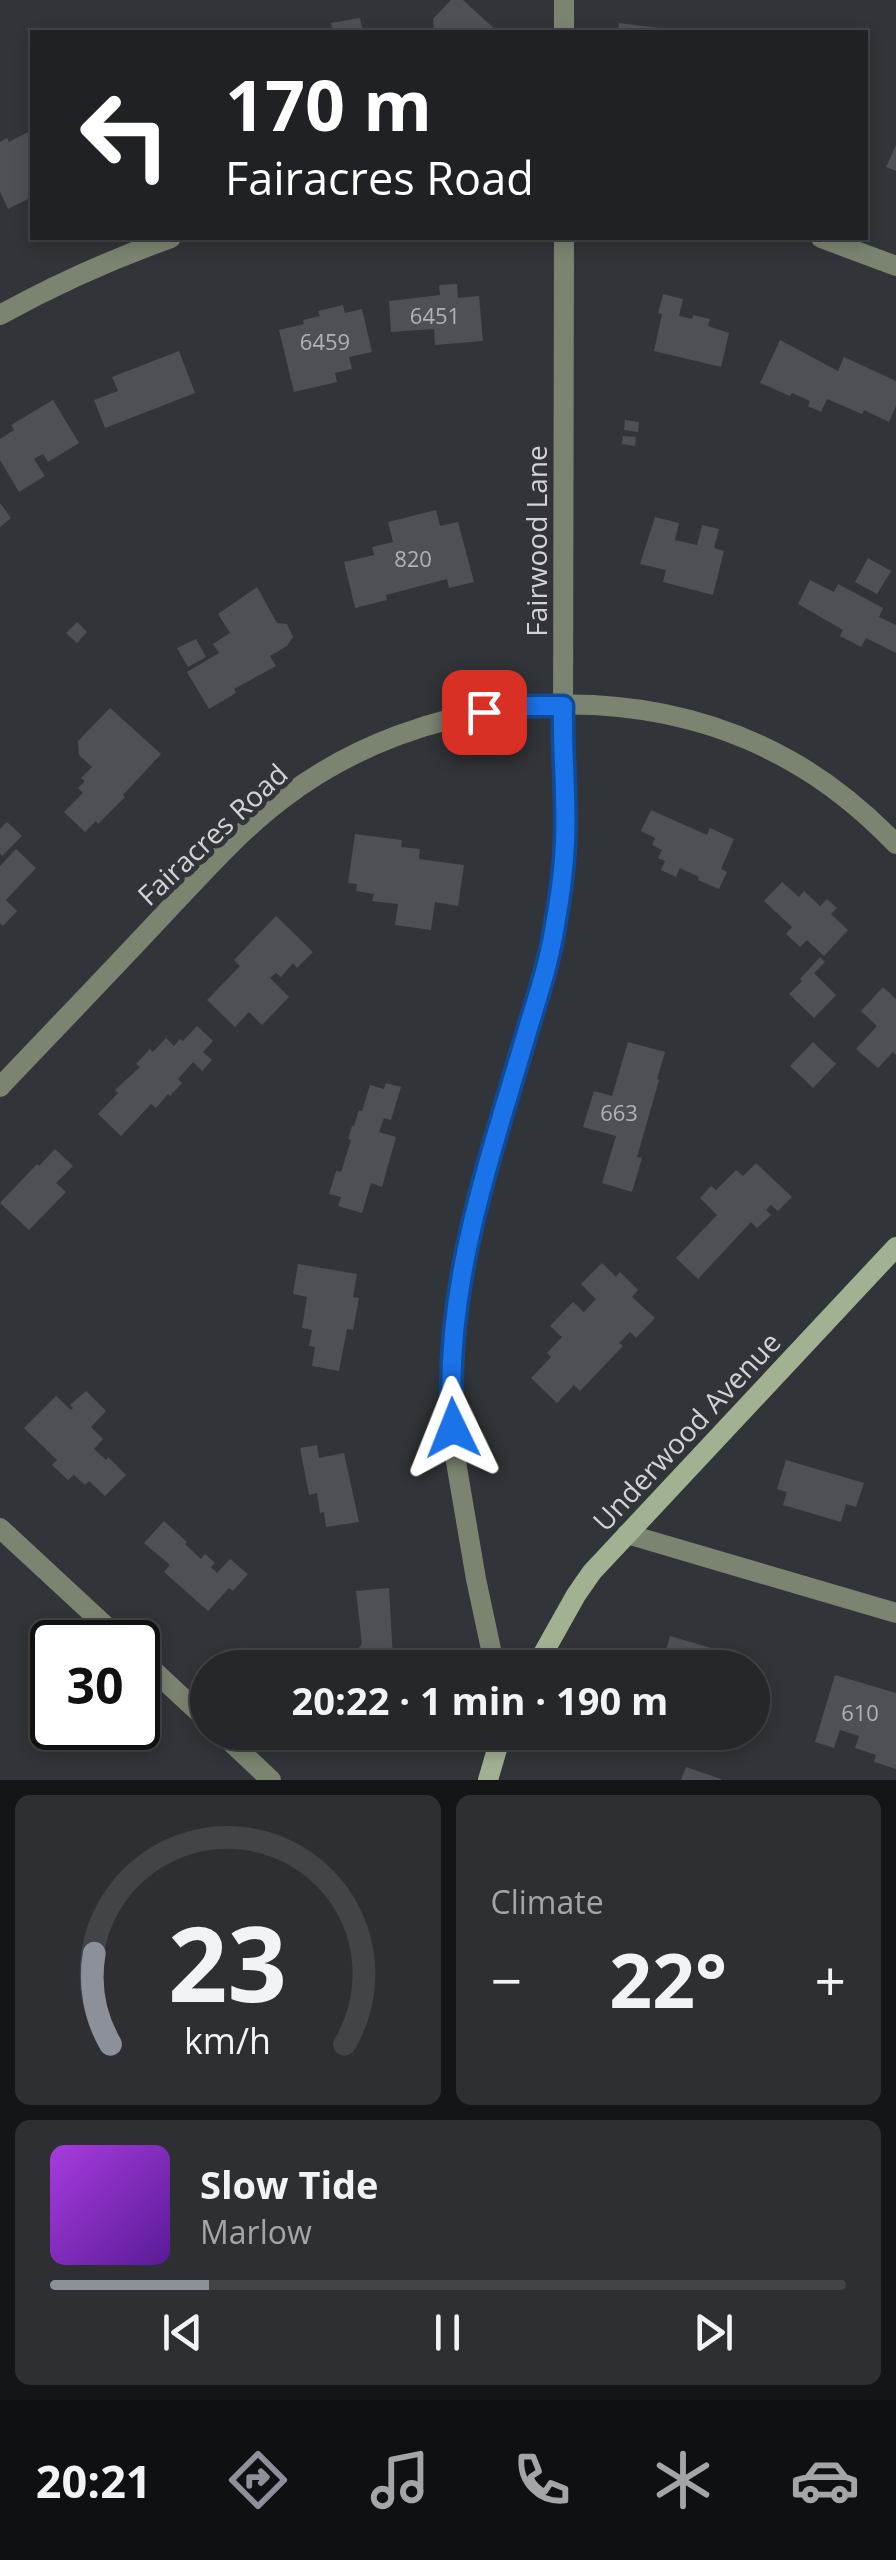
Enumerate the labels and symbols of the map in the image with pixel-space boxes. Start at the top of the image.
house number: 6451 [410,300,460,330]
house number: 6459 [300,326,350,356]
street label: Fairwood Lane [517,445,555,637]
house number: 820 [394,543,432,573]
pin [442,670,527,755]
street label: Fairacres Road [129,755,295,913]
house number: 663 [600,1097,638,1127]
street label: Underwood Avenue [584,1323,788,1539]
position arrow [401,1376,505,1480]
speed limit sign: 30 [30,1620,160,1750]
house number: 610 [841,1697,879,1727]

